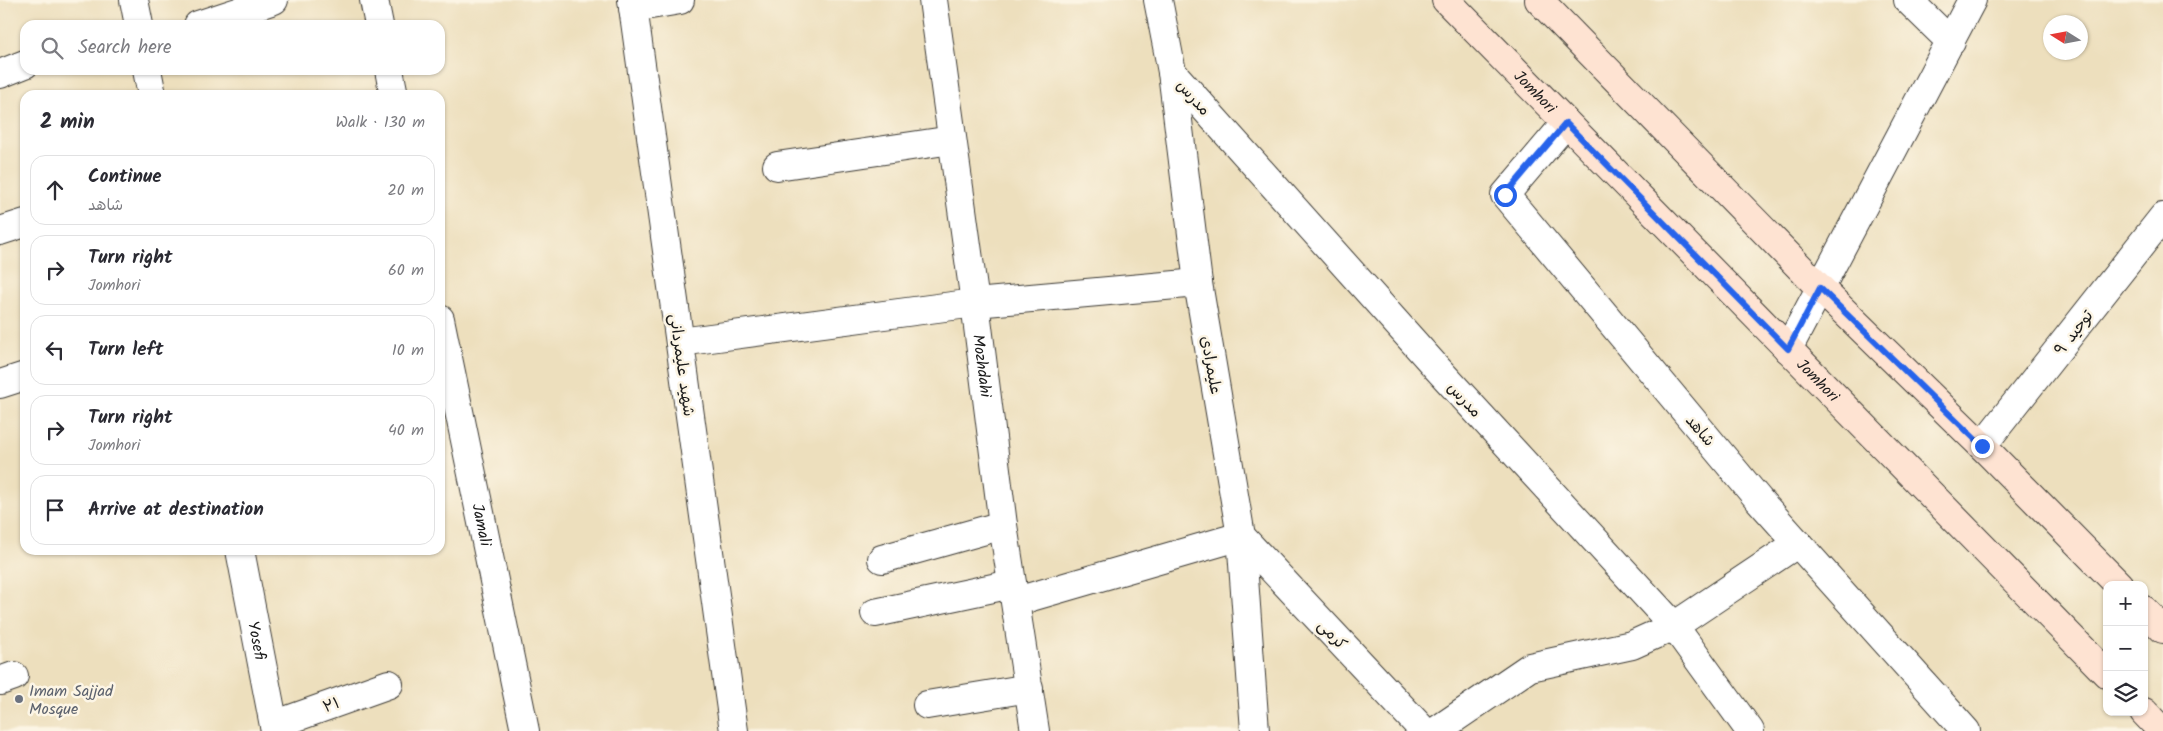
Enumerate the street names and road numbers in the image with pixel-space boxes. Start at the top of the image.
street label: Jomhori [1507,65,1563,121]
street label: مدرس [1170,74,1216,122]
street label: توحید ۹ [2048,305,2100,361]
street label: شهید علیمردانی [662,312,701,418]
street label: Mozhdahi [965,333,998,400]
street label: علیمرادی [1193,334,1228,397]
street label: Jomhori [1790,353,1846,409]
street label: مدرس [1441,376,1487,424]
street label: شاهد [1679,409,1721,452]
street label: Jamali [464,501,498,550]
street label: کرمی [1311,614,1353,656]
street label: Yosefi [240,619,272,663]
street label: ۲۱ [320,691,343,720]

